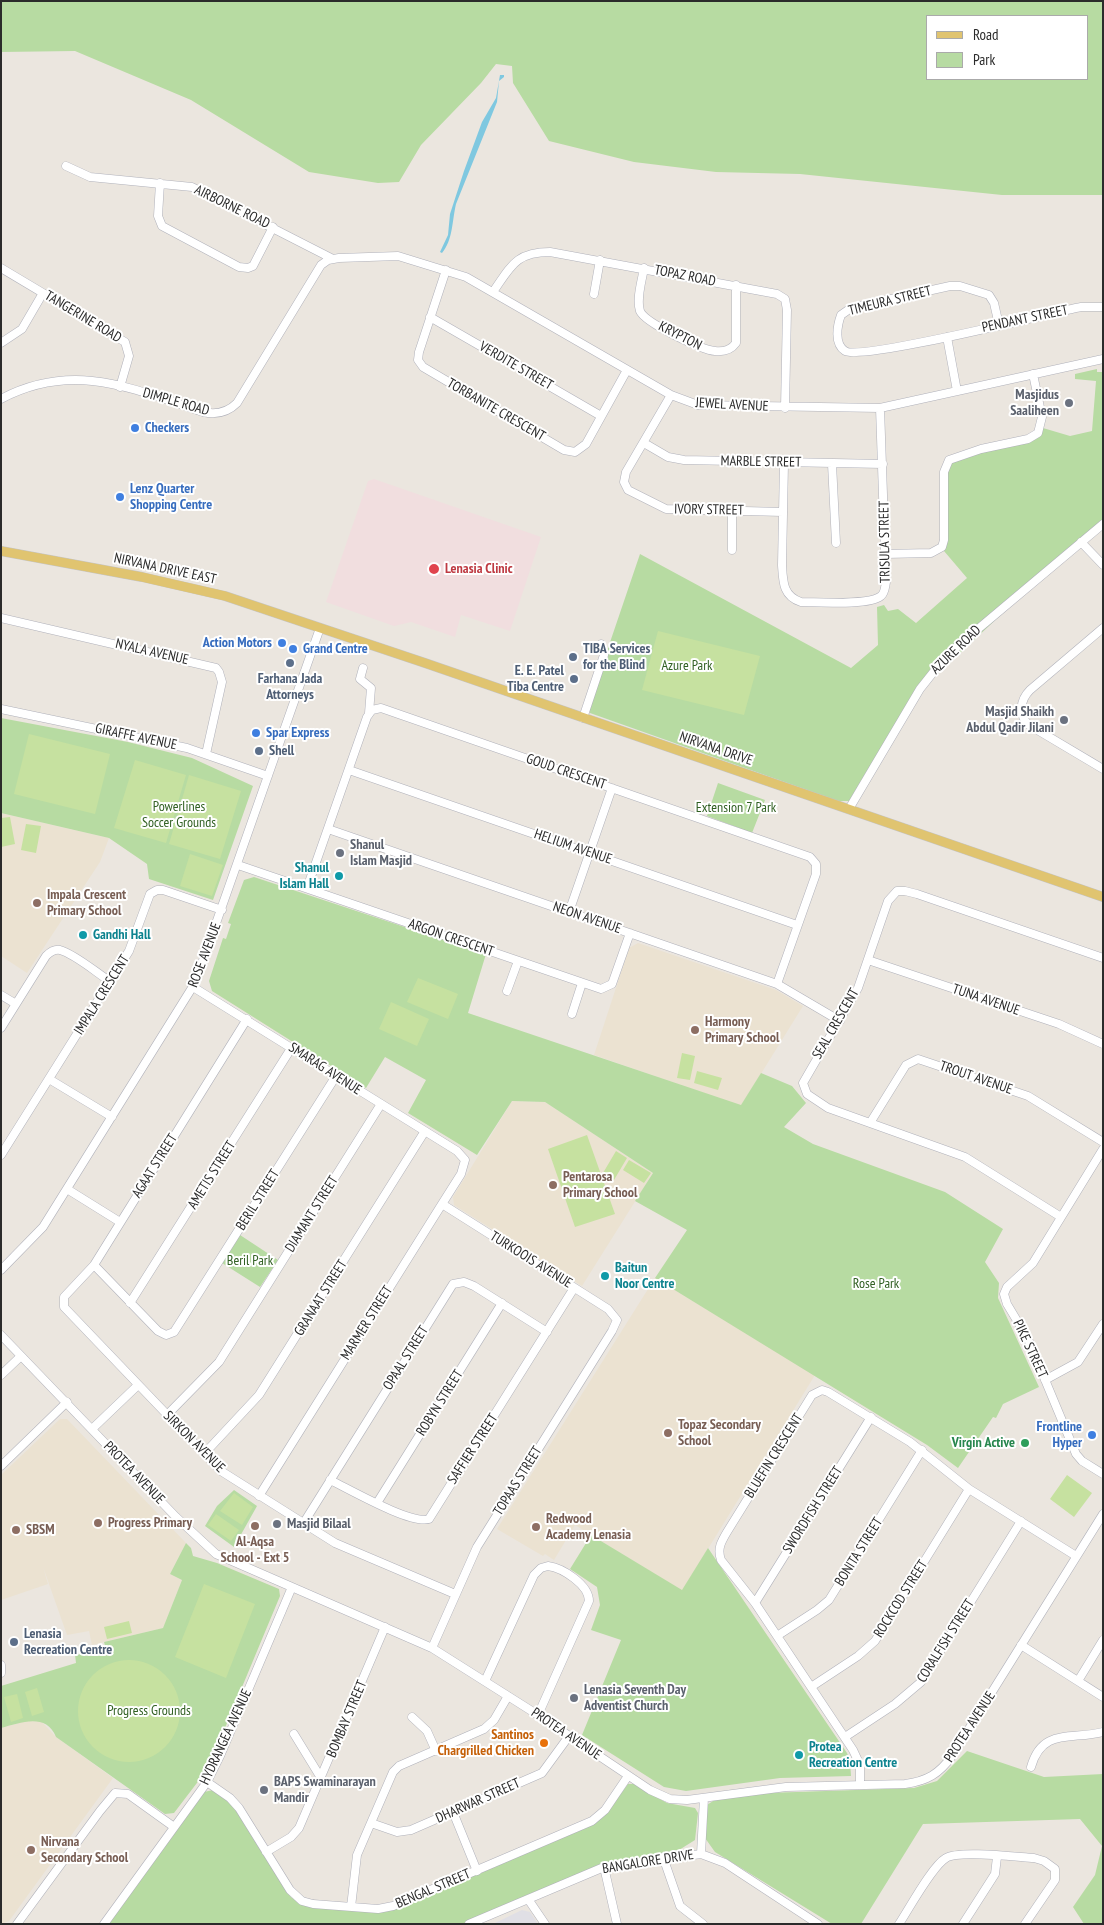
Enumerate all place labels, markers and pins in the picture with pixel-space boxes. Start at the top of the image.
place label: Masjidus Saaliheen [1010,387,1059,420]
marker: Masjidus Saaliheen [1063,397,1075,409]
place label: Checkers [145,420,189,436]
marker: Checkers [129,422,141,434]
place label: Lenz Quarter Shopping Centre [130,481,212,514]
marker: Lenz Quarter Shopping Centre [114,491,126,503]
place label: Lenasia Clinic [445,561,513,577]
marker: Lenasia Clinic [427,562,441,576]
place label: Action Motors [203,635,272,651]
marker: Action Motors [276,637,288,649]
place label: Grand Centre [303,641,368,657]
place label: TIBA Services for the Blind [583,641,650,674]
marker: Grand Centre [287,643,299,655]
marker: TIBA Services for the Blind [567,651,579,663]
marker: Farhana Jada Attorneys [284,657,296,669]
place label: E. E. Patel Tiba Centre [507,663,564,696]
place label: Farhana Jada Attorneys [258,671,322,704]
marker: E. E. Patel Tiba Centre [568,673,580,685]
place label: Masjid Shaikh Abdul Qadir Jilani [966,704,1054,736]
marker: Masjid Shaikh Abdul Qadir Jilani [1058,714,1070,726]
place label: Spar Express [266,725,329,741]
marker: Spar Express [250,727,262,739]
place label: Shell [269,743,294,759]
marker: Shell [253,745,265,757]
place label: Shanul Islam Masjid [350,837,412,870]
marker: Shanul Islam Masjid [334,847,346,859]
place label: Shanul Islam Hall [279,860,329,892]
marker: Shanul Islam Hall [333,870,345,882]
place label: Impala Crescent Primary School [47,887,126,920]
marker: Impala Crescent Primary School [31,897,43,909]
place label: Gandhi Hall [93,927,151,943]
marker: Gandhi Hall [77,929,89,941]
place label: Harmony Primary School [705,1014,779,1046]
marker: Harmony Primary School [689,1024,701,1036]
place label: Pentarosa Primary School [563,1169,637,1202]
marker: Pentarosa Primary School [547,1179,559,1191]
place label: Baitun Noor Centre [615,1260,674,1292]
marker: Baitun Noor Centre [599,1270,611,1282]
place label: Topaz Secondary School [678,1417,761,1450]
place label: Frontline Hyper [1037,1419,1082,1451]
marker: Topaz Secondary School [662,1427,674,1439]
marker: Frontline Hyper [1086,1429,1098,1441]
place label: Virgin Active [952,1435,1015,1451]
marker: Virgin Active [1019,1437,1031,1449]
place label: Redwood Academy Lenasia [546,1511,631,1544]
place label: Progress Primary [108,1515,192,1531]
place label: Masjid Bilaal [287,1516,351,1532]
marker: Progress Primary [92,1517,104,1529]
marker: Masjid Bilaal [271,1518,283,1530]
marker: Al-Aqsa School - Ext 5 [249,1520,261,1532]
marker: Redwood Academy Lenasia [530,1521,542,1533]
place label: SBSM [26,1522,54,1538]
marker: SBSM [10,1524,22,1536]
place label: Al-Aqsa School - Ext 5 [221,1534,289,1566]
place label: Lenasia Recreation Centre [24,1626,112,1658]
marker: Lenasia Recreation Centre [8,1636,20,1648]
place label: Lenasia Seventh Day Adventist Church [584,1682,686,1714]
marker: Lenasia Seventh Day Adventist Church [568,1692,580,1704]
place label: Santinos Chargrilled Chicken [437,1727,534,1760]
marker: Santinos Chargrilled Chicken [538,1737,550,1749]
place label: Protea Recreation Centre [809,1739,897,1771]
marker: Protea Recreation Centre [793,1749,805,1761]
place label: BAPS Swaminarayan Mandir [274,1774,376,1806]
marker: BAPS Swaminarayan Mandir [258,1784,270,1796]
place label: Nirvana Secondary School [41,1834,128,1866]
marker: Nirvana Secondary School [25,1844,37,1856]

